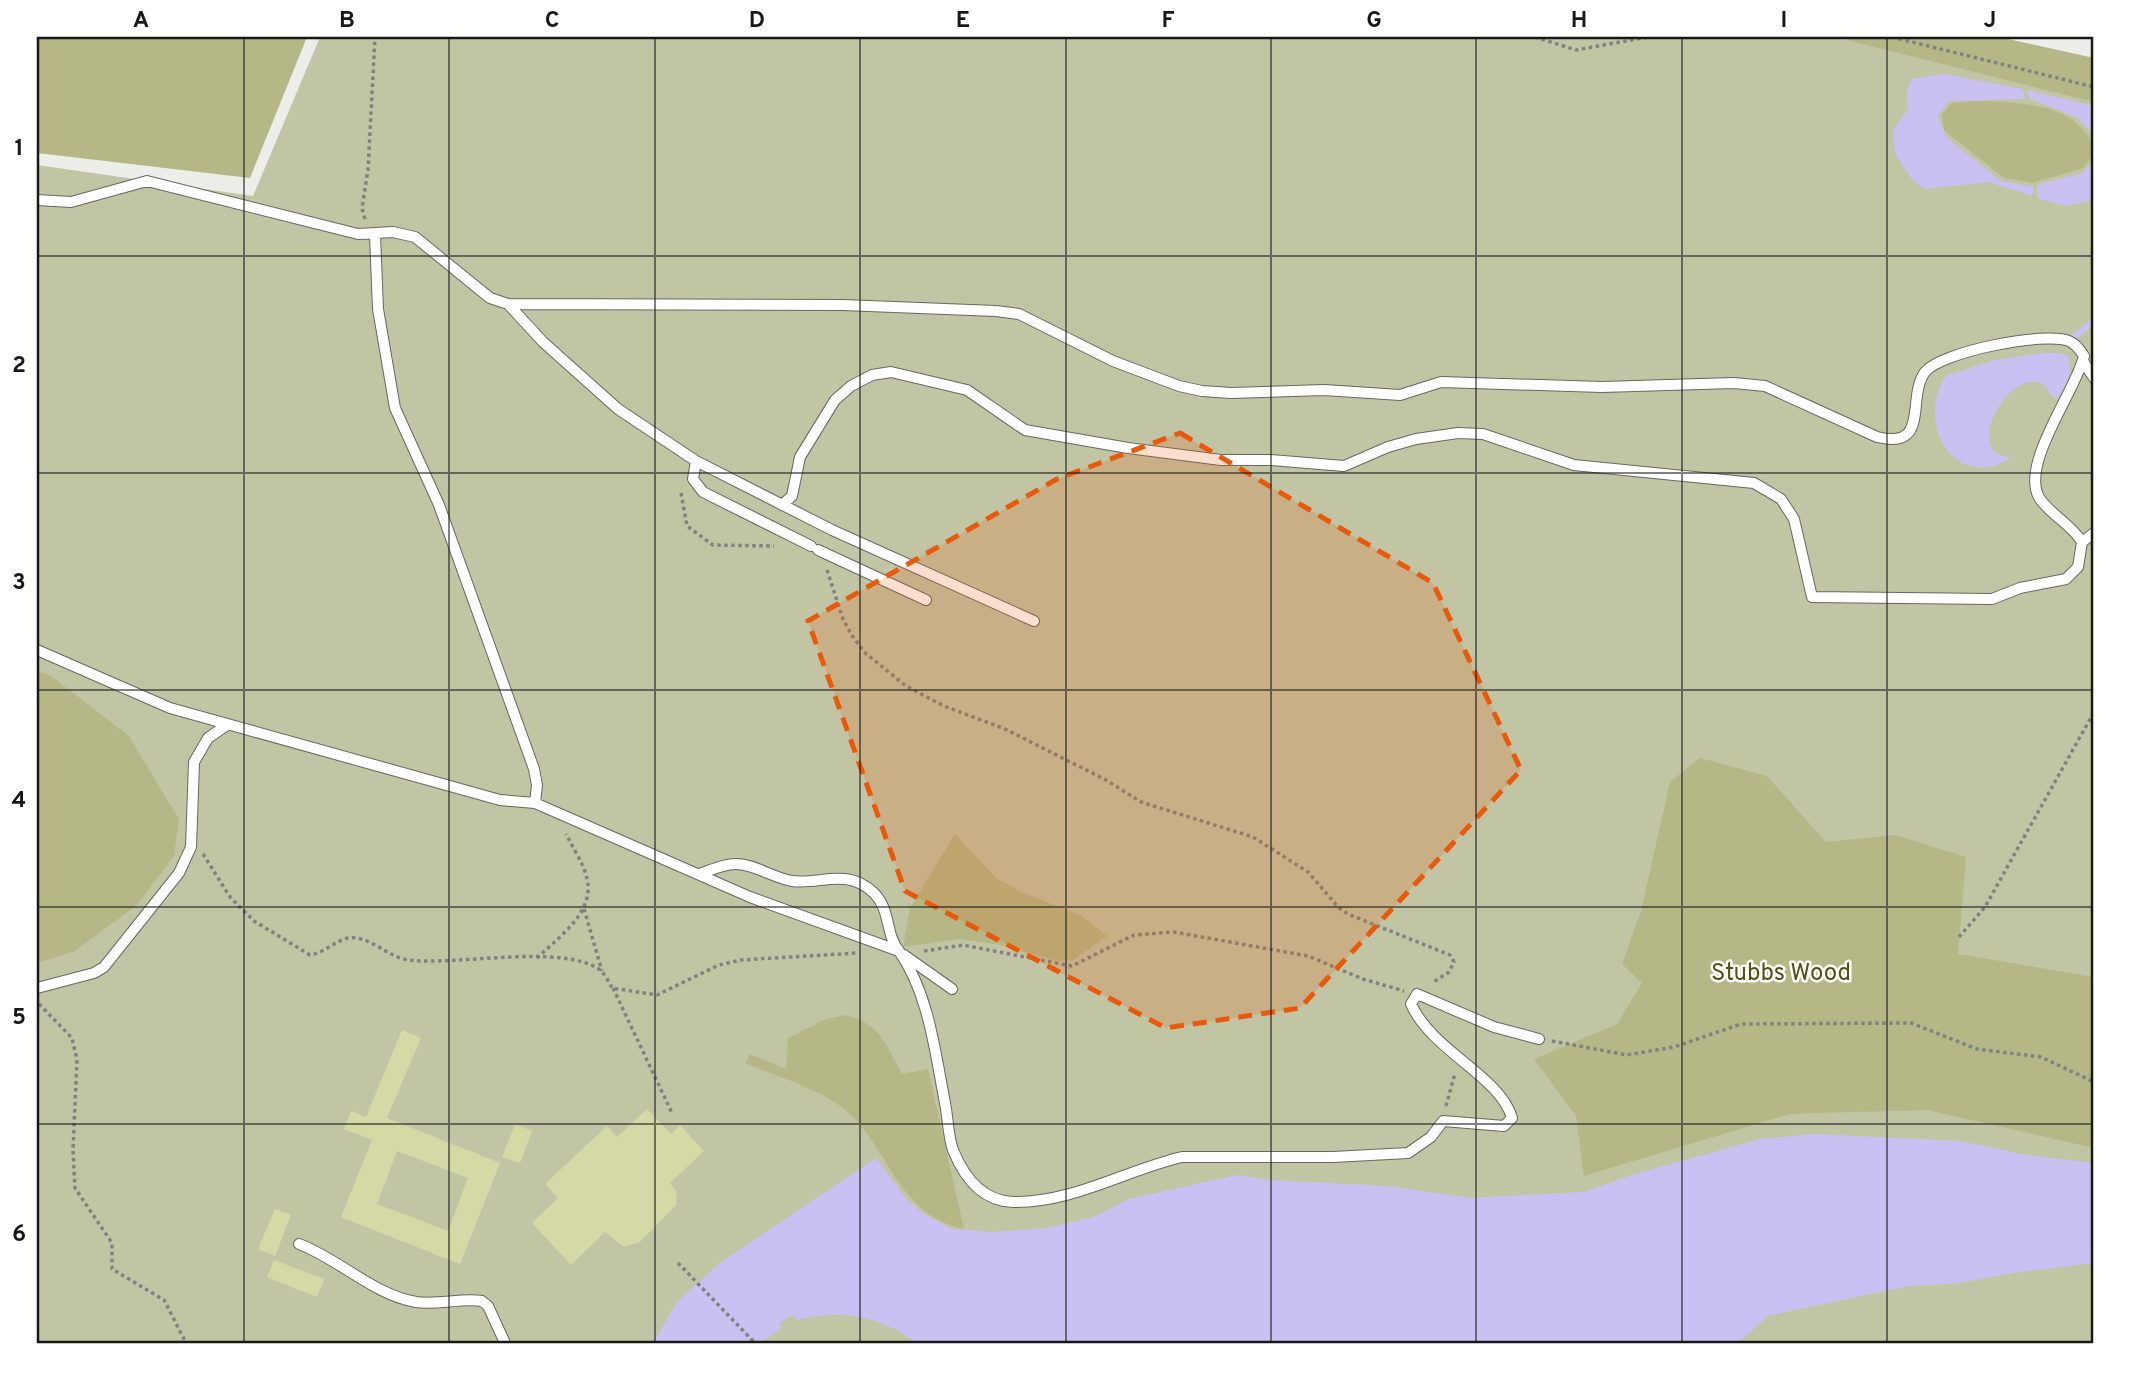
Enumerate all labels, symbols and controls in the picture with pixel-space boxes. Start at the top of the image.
text: A [133,7,149,36]
text: B [339,7,355,36]
text: C [545,7,559,36]
text: D [749,7,765,36]
text: E [956,7,970,36]
text: F [1161,7,1175,36]
text: G [1366,7,1382,36]
text: H [1571,7,1587,36]
text: I [1781,7,1787,36]
text: J [1984,7,1996,36]
text: 1 [14,135,24,164]
text: 2 [12,352,26,381]
text: 3 [12,569,26,598]
text: 4 [12,787,26,816]
park label: Stubbs Wood [1711,959,1851,989]
text: 5 [12,1004,26,1033]
text: 6 [12,1221,26,1250]

